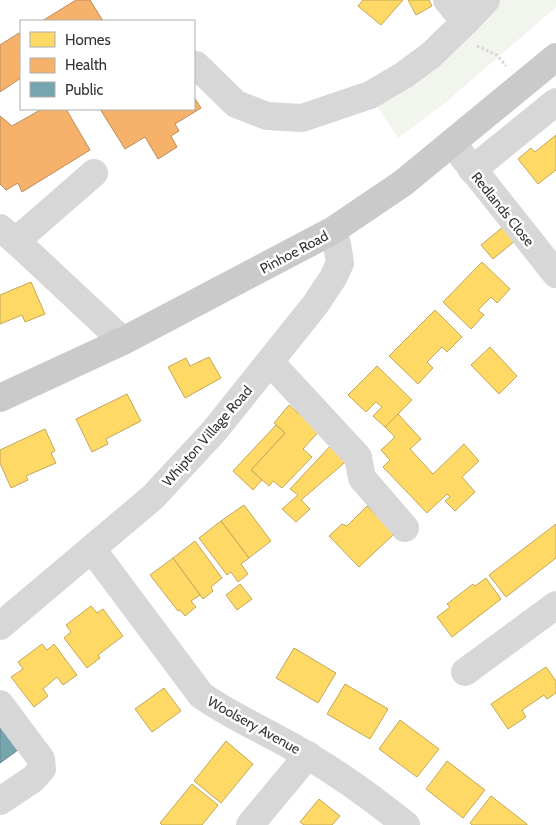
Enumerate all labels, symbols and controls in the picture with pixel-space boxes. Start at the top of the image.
legend [20,20,195,110]
text: Homes [65,31,111,49]
text: Health [65,56,107,74]
text: Public [65,81,103,99]
street label: Redlands Close [468,168,538,250]
street label: Pinhoe Road [257,227,331,277]
street label: Whipton Village Road [158,382,256,490]
street label: Woolsery Avenue [204,692,304,758]

